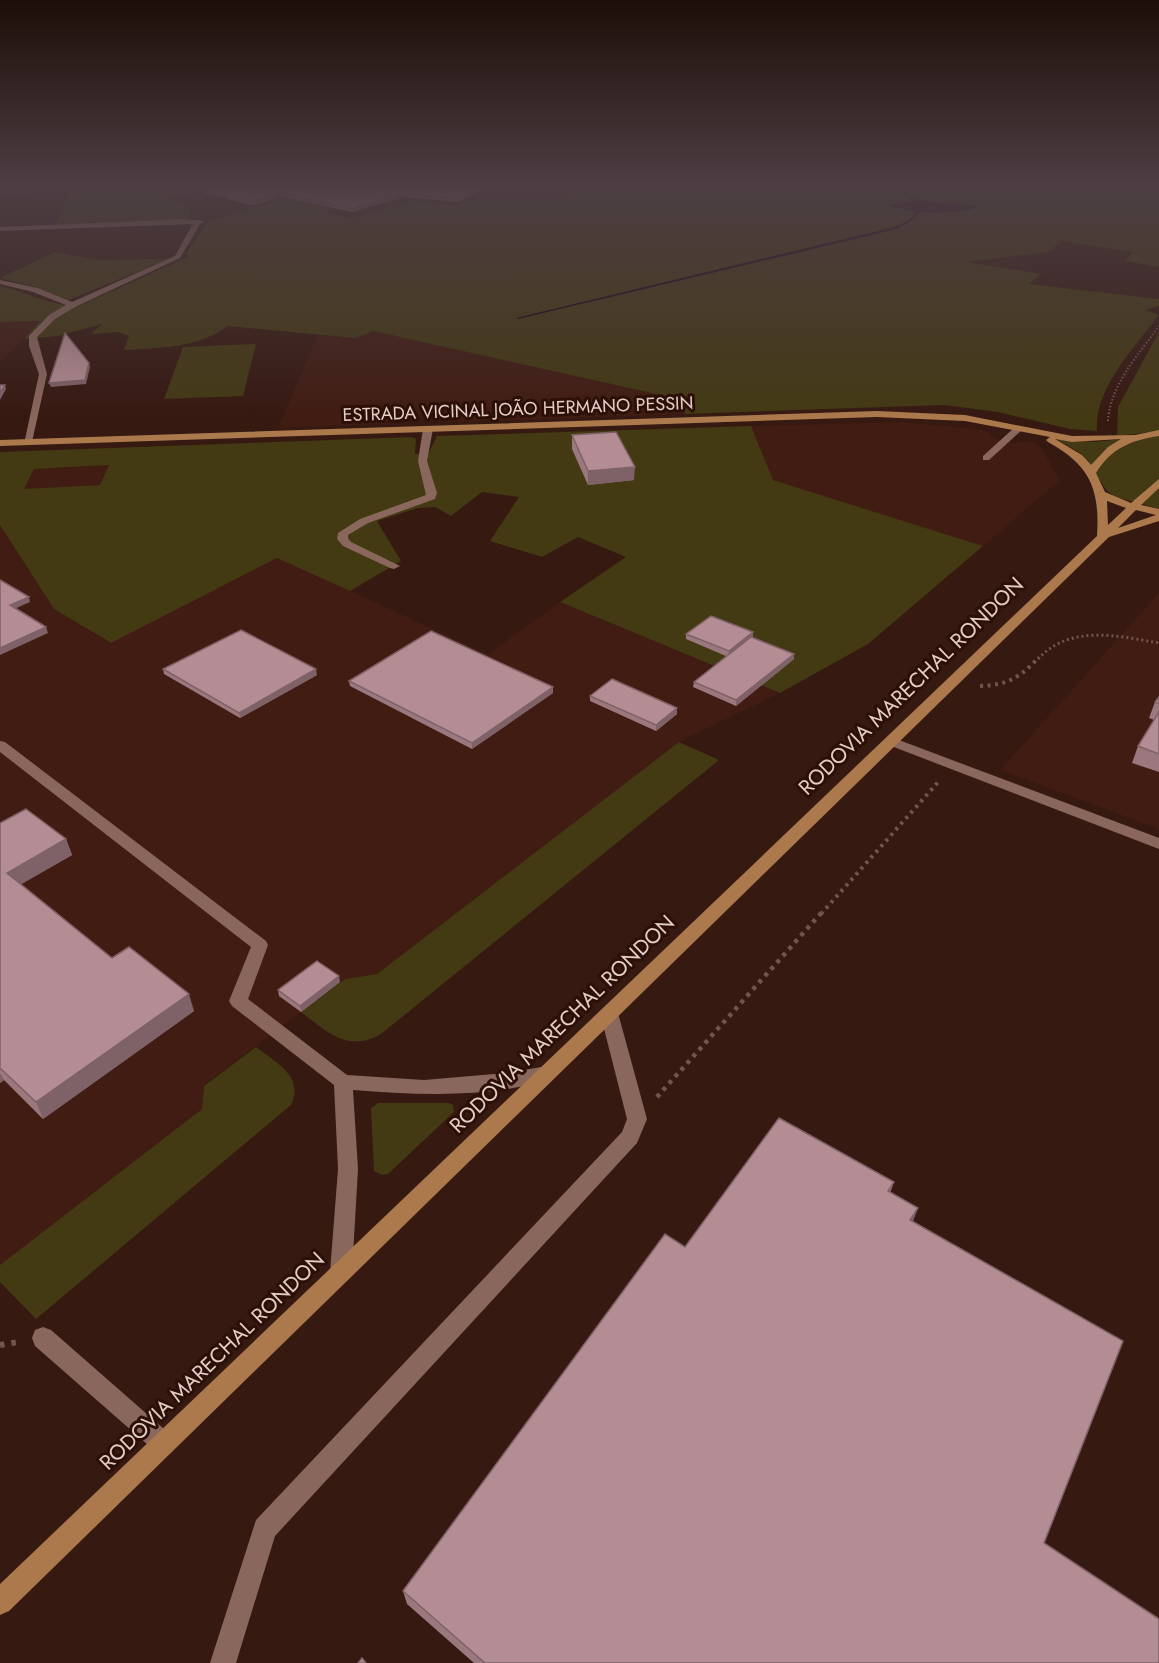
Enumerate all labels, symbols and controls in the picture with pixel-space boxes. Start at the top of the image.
street label: ESTRADA VICINAL JOÃO HERMANO PESSIN [342,390,694,428]
street label: RODOVIA MARECHAL RONDON [792,570,1030,802]
street label: RODOVIA MARECHAL RONDON [443,908,681,1140]
street label: RODOVIA MARECHAL RONDON [93,1245,331,1477]

